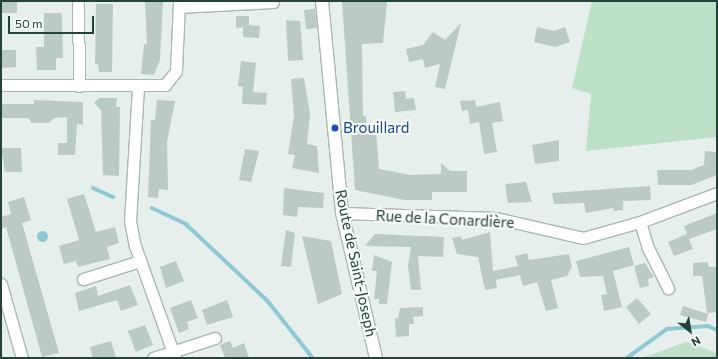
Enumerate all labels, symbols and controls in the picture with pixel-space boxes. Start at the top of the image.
scale bar [10,8,96,34]
text: 50 m [15,16,43,30]
place label: Brouillard [343,119,409,137]
marker: Brouillard [330,123,340,133]
street label: Route de Saint-Joseph [332,188,380,338]
street label: Rue de la Conardière [375,206,515,232]
north arrow [670,311,710,351]
text: N [689,334,703,350]

